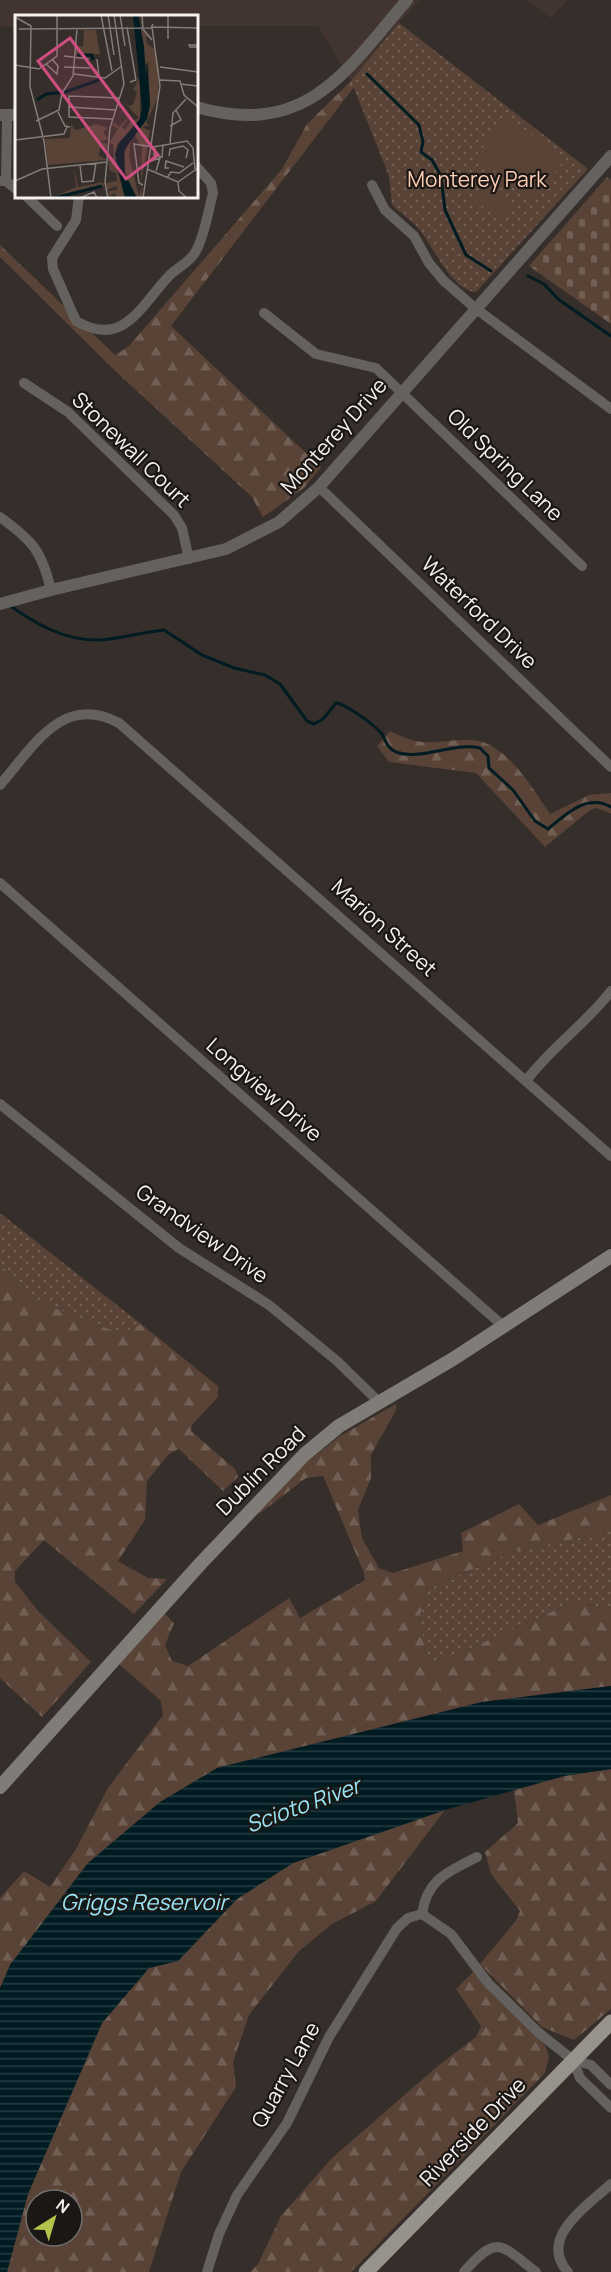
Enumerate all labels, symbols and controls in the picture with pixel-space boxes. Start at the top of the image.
inset map [15,15,198,198]
park label: Monterey Park [407,165,547,193]
street label: Monterey Drive [274,371,393,499]
street label: Stonewall Court [66,385,197,513]
street label: Old Spring Lane [442,402,570,527]
street label: Waterford Drive [416,550,544,675]
street label: Marion Street [326,873,443,982]
street label: Longview Drive [201,1031,329,1147]
street label: Grandview Drive [131,1177,274,1289]
street label: Dublin Road [210,1420,311,1521]
water label: Scioto River [242,1769,367,1840]
water label: Griggs Reservoir [61,1887,230,1917]
street label: Quarry Lane [245,2017,326,2132]
street label: Riverside Drive [413,2071,532,2192]
north arrow [24,2188,84,2248]
text: N [52,2194,74,2218]

